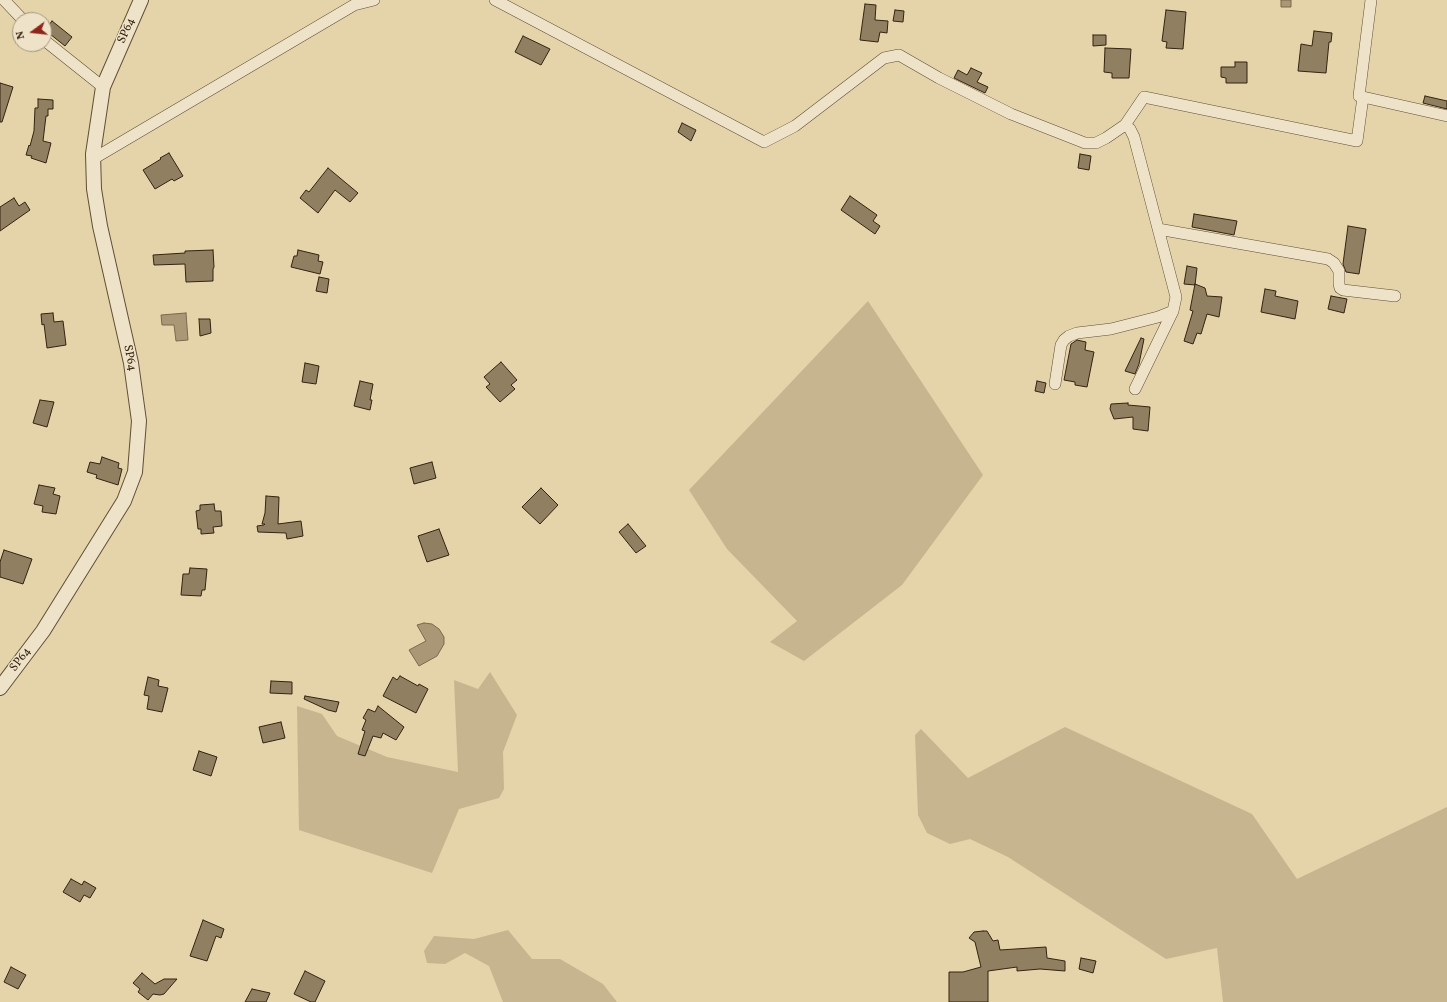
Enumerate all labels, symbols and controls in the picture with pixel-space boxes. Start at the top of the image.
north arrow [12,12,52,52]
street label: SP64 [115,16,139,46]
text: N [13,29,29,41]
street label: SP64 [119,344,139,372]
street label: SP64 [7,645,35,675]

